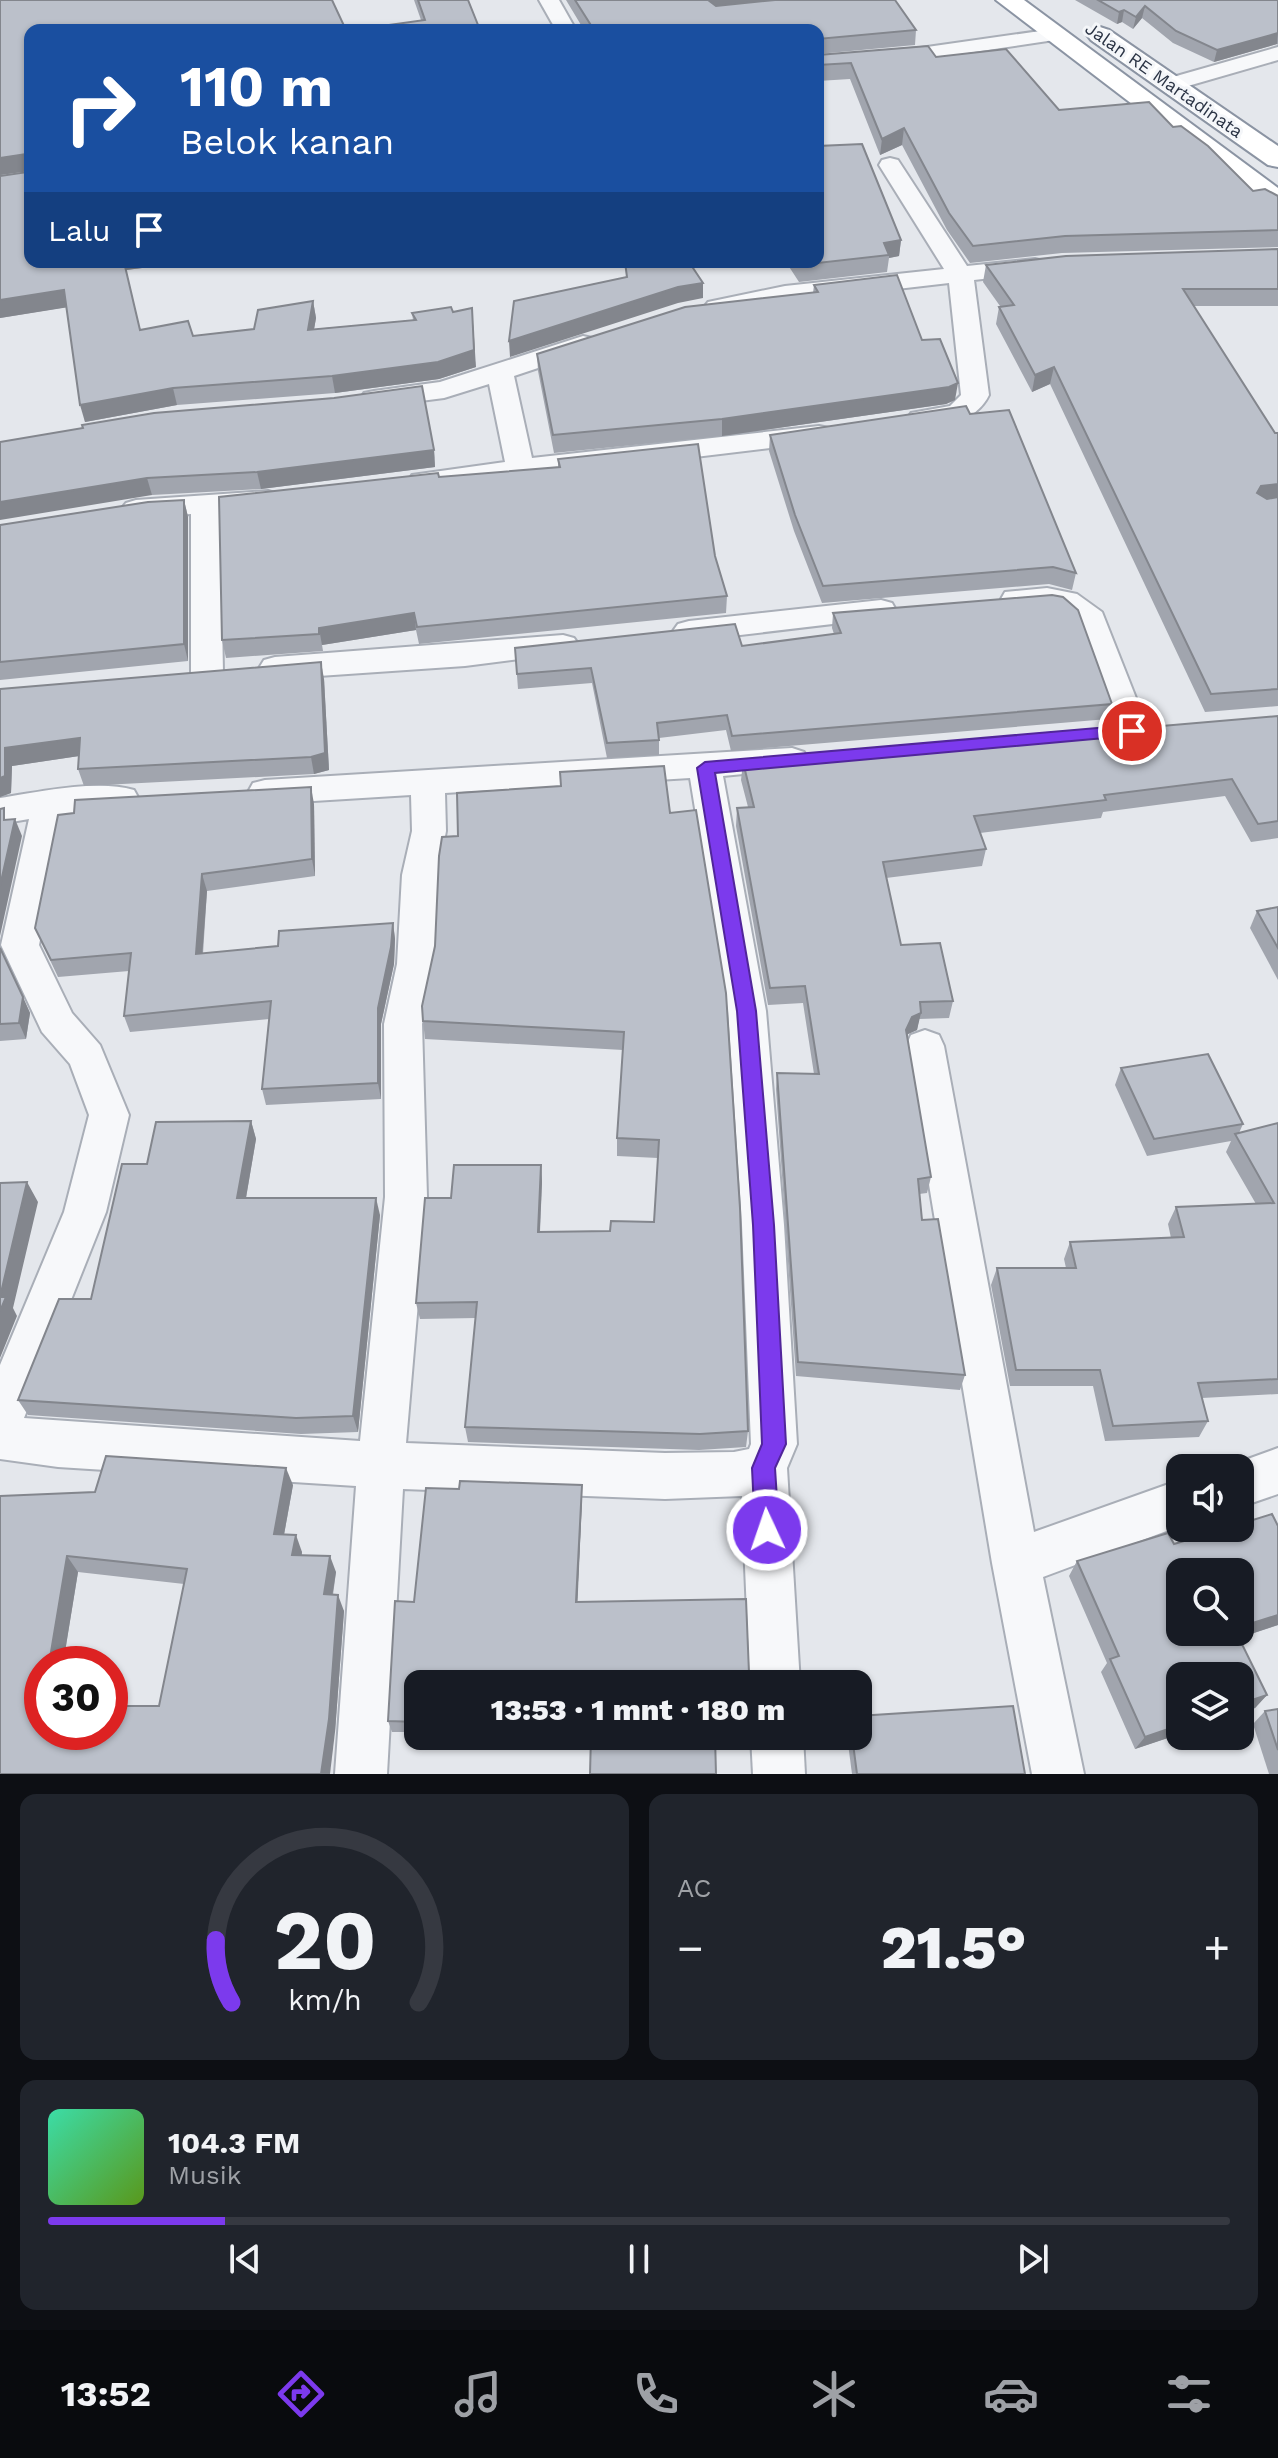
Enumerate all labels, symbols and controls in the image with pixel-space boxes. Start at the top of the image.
street label: Jalan RE Martadinata [1082,17,1247,142]
text: 110 m [180,54,333,120]
icon: right [48,56,152,160]
text: Belok kanan [180,121,394,163]
icon: arrive [127,208,171,252]
text: Lalu [48,213,111,248]
pin [1098,697,1166,765]
icon: arrive [1110,709,1154,753]
map controls [1166,1454,1254,1750]
button: sound [1166,1454,1254,1542]
position arrow [725,1488,809,1572]
button: search [1166,1558,1254,1646]
speed limit sign: 30 [24,1646,128,1750]
button: layers [1166,1662,1254,1750]
text: 13:53 · 1 mnt · 180 m [491,1692,785,1727]
text: AC [677,1873,711,1903]
text: 20 [273,1892,376,1989]
text: 21.5° [880,1912,1027,1983]
text: − [677,1922,704,1974]
text: + [1203,1922,1230,1974]
text: km/h [288,1983,361,2017]
text: 104.3 FM [168,2125,300,2160]
text: Musik [168,2160,241,2190]
icon: previous [223,2237,267,2281]
icon: pause [617,2237,661,2281]
icon: next [1011,2237,1055,2281]
icon: directions [273,2366,329,2422]
icon: music [450,2366,506,2422]
icon: phone [628,2366,684,2422]
icon: climate [806,2366,862,2422]
icon: car [983,2366,1039,2422]
icon: filters [1161,2366,1217,2422]
text: 13:52 [61,2373,151,2415]

